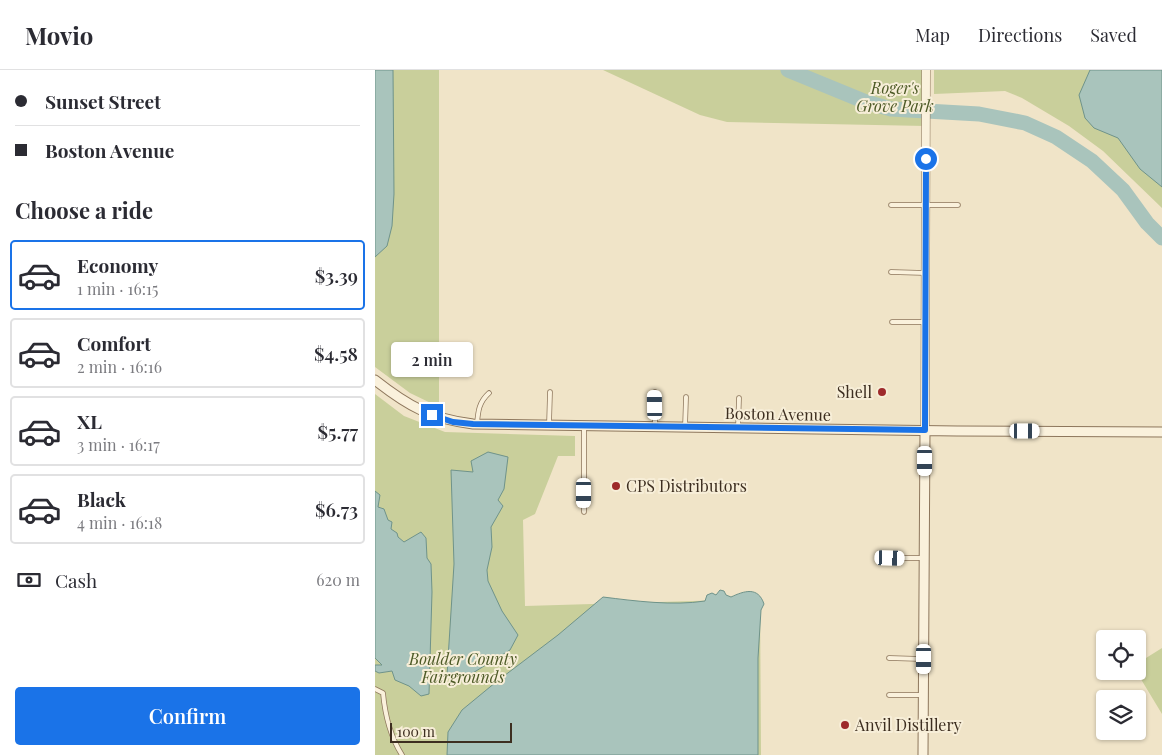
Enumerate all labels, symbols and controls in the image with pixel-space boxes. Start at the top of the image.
text: Movio [25,19,93,51]
text: Map [915,23,950,47]
text: Directions [978,23,1062,47]
text: Saved [1090,23,1137,47]
park label: Roger's Grove Park [856,77,934,116]
text: Sunset Street [45,88,161,114]
text: Boston Avenue [45,137,174,163]
route start [915,148,937,170]
text: Choose a ride [15,195,153,225]
text: Economy [77,252,158,278]
icon: car [17,253,62,298]
text: $3.39 [315,262,358,288]
text: 1 min · 16:15 [77,278,158,299]
text: Comfort [77,330,151,356]
icon: car [17,331,62,376]
text: $4.58 [314,340,358,366]
callout: 2 min [391,342,473,378]
text: 2 min [412,349,452,370]
text: 2 min · 16:16 [77,356,162,377]
place label: Shell [837,381,872,402]
marker: Shell [876,386,888,398]
car [647,390,662,420]
street label: Boston Avenue [725,402,831,425]
route end [421,404,443,426]
text: XL [77,408,102,434]
icon: car [17,409,62,454]
text: $5.77 [318,418,358,444]
car [1010,424,1040,439]
text: 3 min · 16:17 [77,434,160,455]
car [917,446,932,476]
place label: CPS Distributors [626,475,747,496]
car [576,478,591,508]
marker: CPS Distributors [610,480,622,492]
text: Black [77,486,126,512]
icon: car [17,487,62,532]
text: $6.73 [315,496,358,522]
text: 4 min · 16:18 [77,512,162,533]
car [874,550,905,566]
icon: cash [15,566,43,594]
text: Cash [55,567,97,593]
text: 620 m [316,569,360,590]
map controls [1096,630,1146,740]
button: locate [1096,630,1146,680]
car [916,644,931,674]
park label: Boulder County Fairgrounds [408,648,517,687]
button: Confirm [15,687,360,745]
button: layers [1096,690,1146,740]
place label: Anvil Distillery [854,714,962,735]
marker: Anvil Distillery [839,719,851,731]
scale bar [390,720,513,743]
text: 100 m [397,722,435,741]

